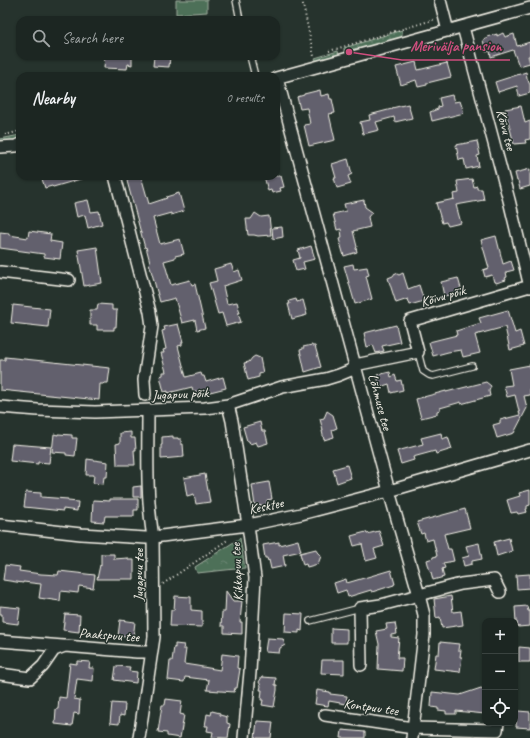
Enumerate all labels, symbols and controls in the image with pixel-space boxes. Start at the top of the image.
search box [16,16,280,60]
icon: search [30,27,52,49]
text: Search here [62,29,123,48]
callout: Merivälja pansion [402,33,510,60]
text: Merivälja pansion [410,37,503,56]
text: Nearby [32,88,75,109]
text: 0 results [226,90,264,106]
street label: Kõivu tee [492,108,520,154]
street label: Kõivu põik [419,281,469,310]
street label: Lõhmuse tee [364,372,396,433]
street label: Jugapuu põik [150,384,211,404]
street label: Kesktee [247,494,286,518]
street label: Kikkapuu tee [227,541,247,602]
street label: Jugapuu tee [130,547,147,602]
map controls [482,618,518,726]
button: + [482,618,518,654]
street label: Paakspuu tee [78,624,141,646]
button: − [482,654,518,690]
button: locate [482,690,518,726]
street label: Kontpuu tee [343,695,401,719]

